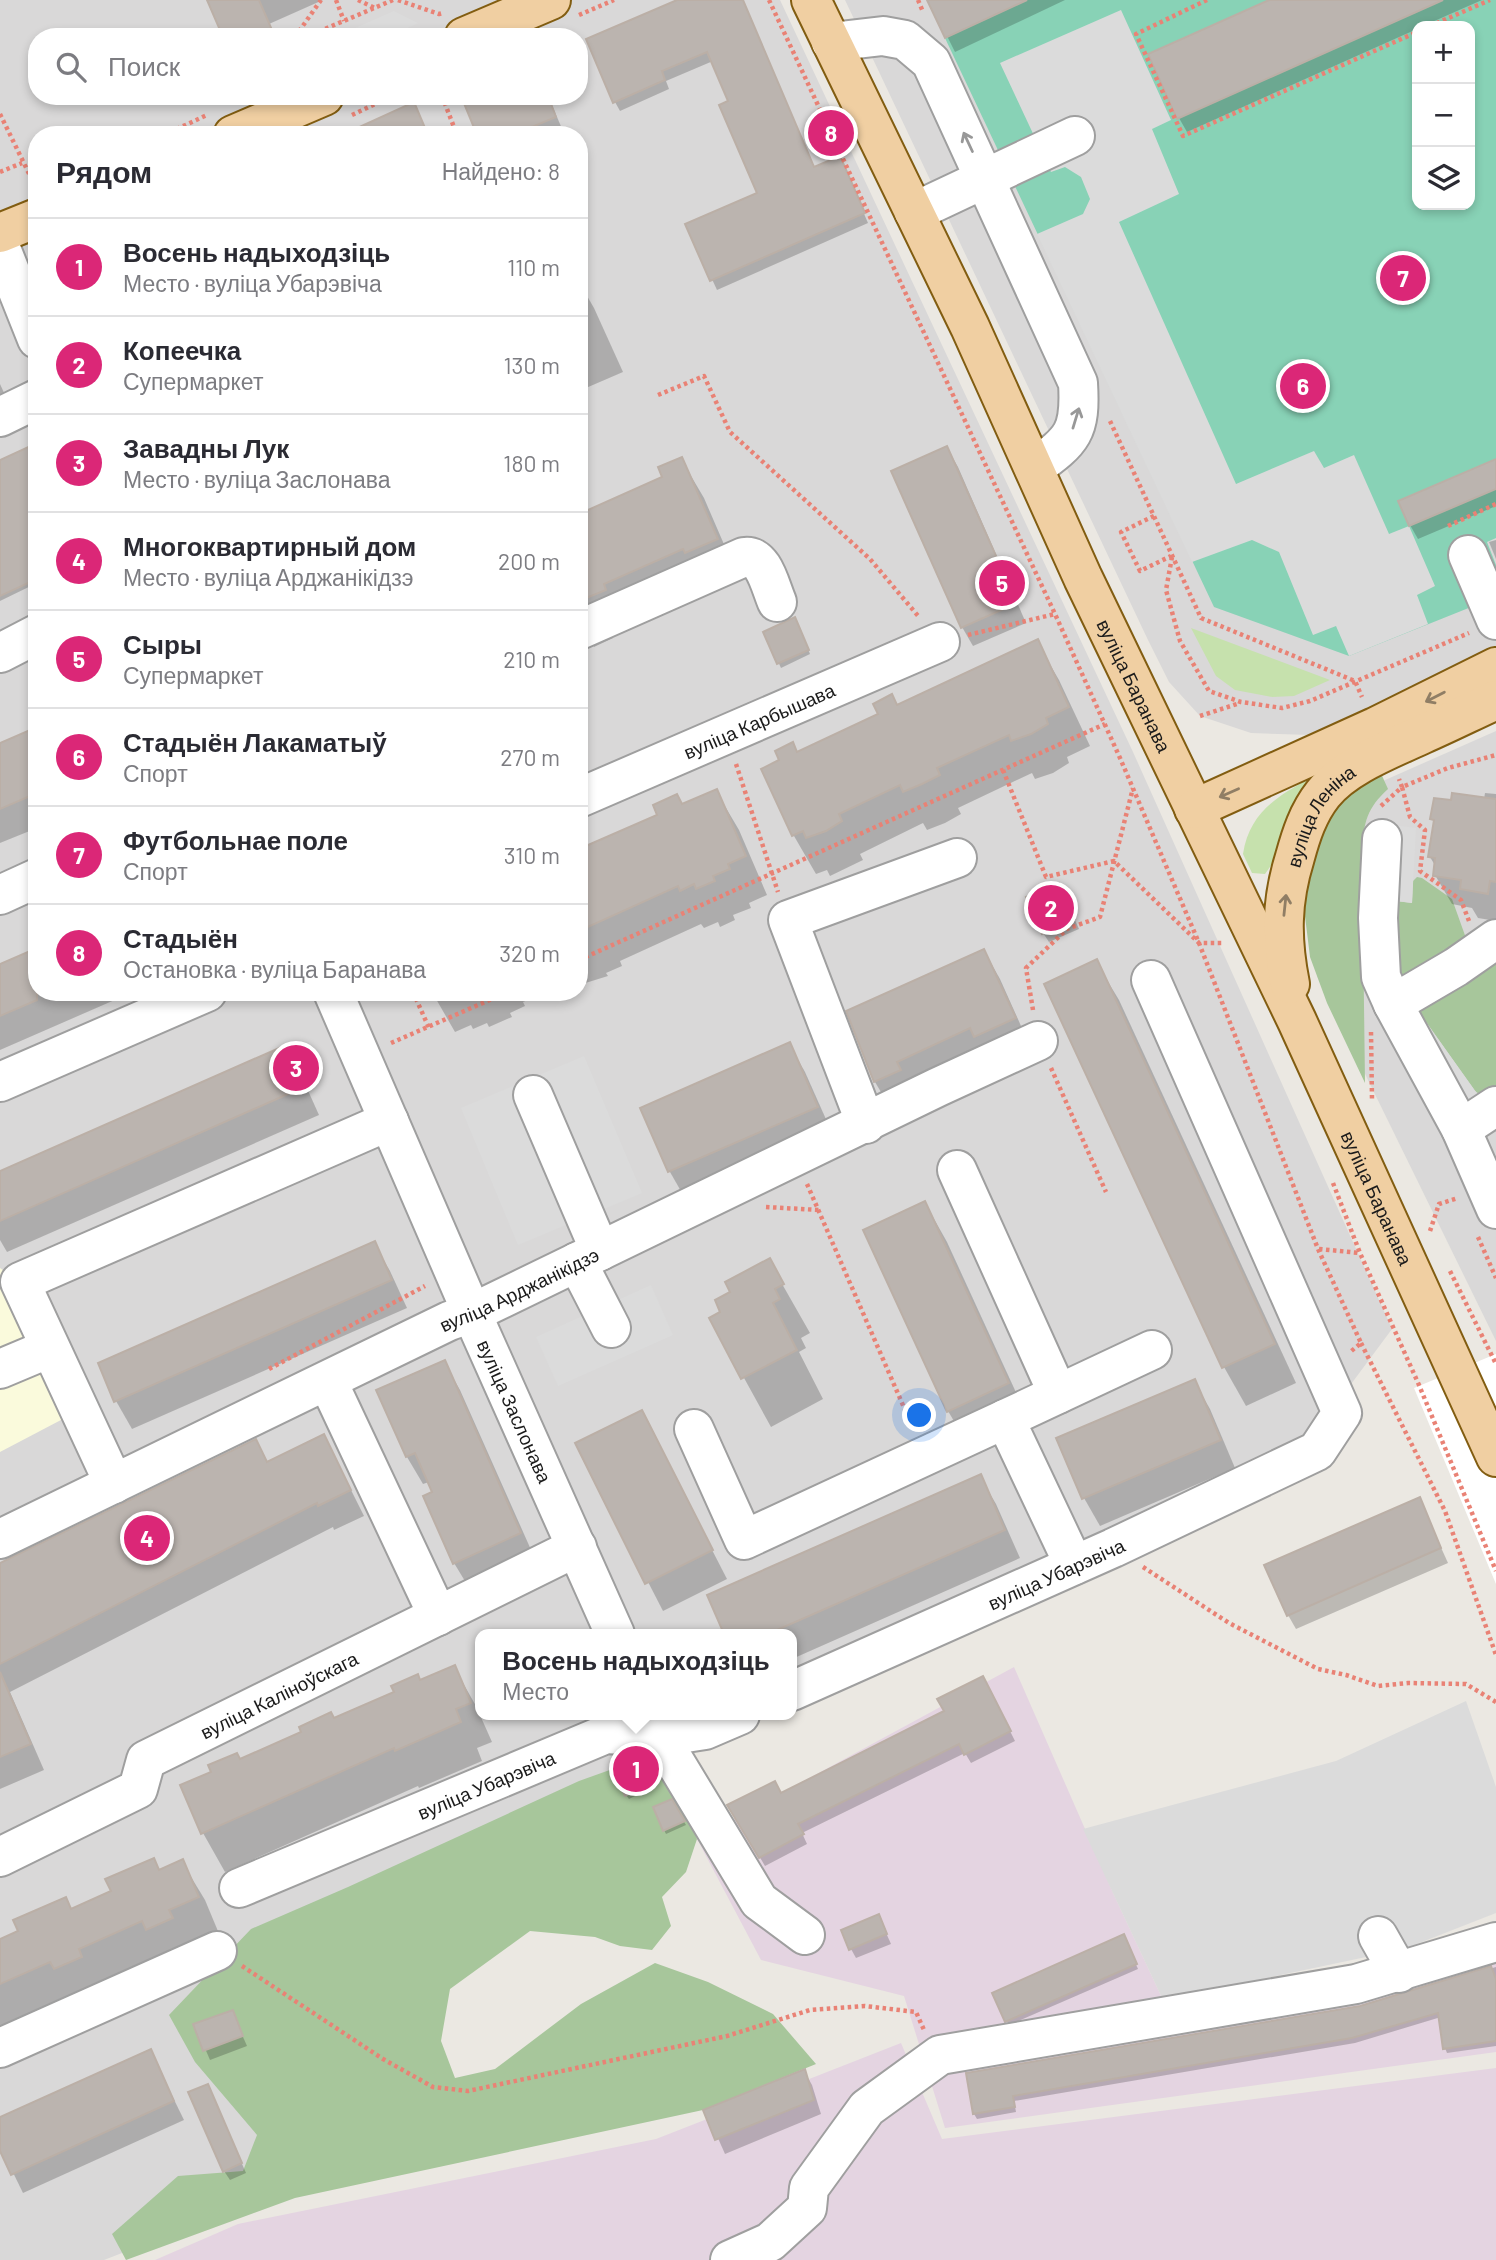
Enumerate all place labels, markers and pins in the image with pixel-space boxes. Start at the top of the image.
pin: 8 [808,107,854,159]
pin: 7 [1380,252,1426,304]
pin: 6 [1280,360,1326,412]
pin: 5 [979,557,1025,609]
pin: 2 [1028,882,1074,934]
pin: 3 [273,1042,319,1094]
pin: 4 [124,1512,170,1564]
pin: 1 [613,1743,659,1795]

